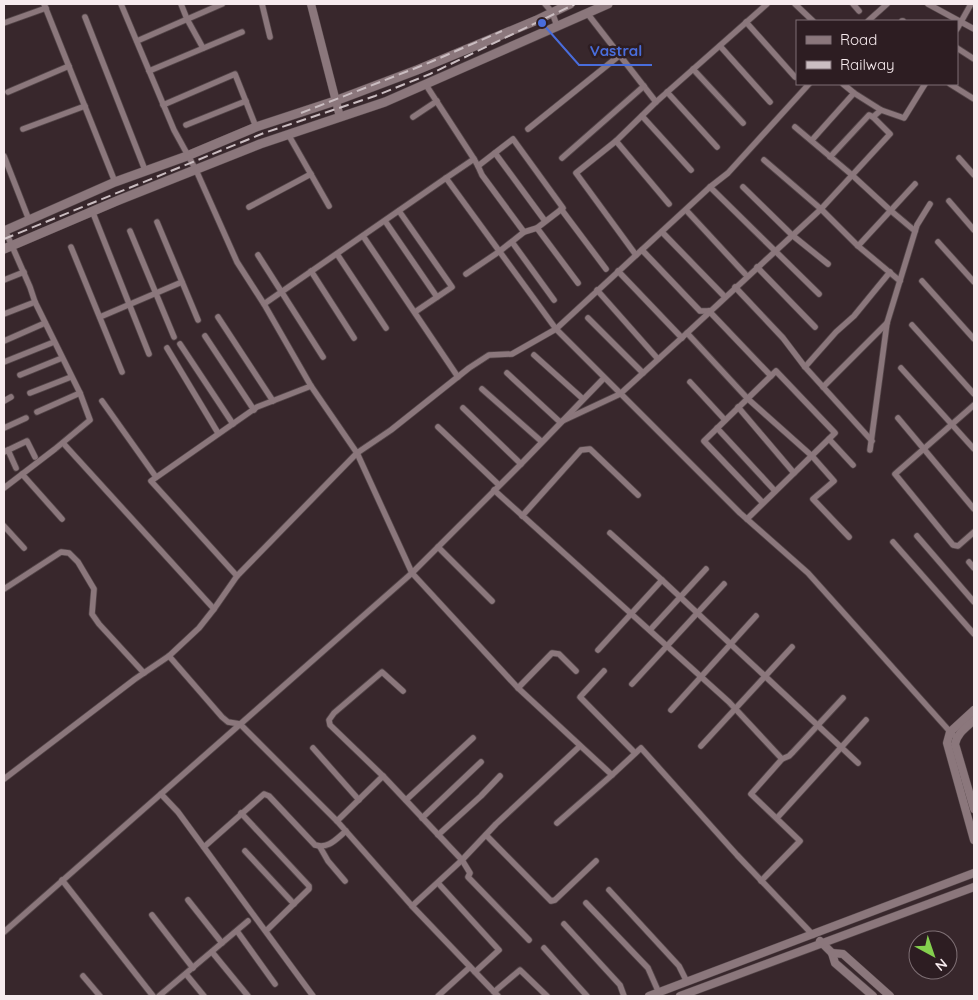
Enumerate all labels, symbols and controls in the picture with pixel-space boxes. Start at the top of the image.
legend [796,20,958,85]
text: Road [840,30,877,49]
callout: Vastral [579,35,652,65]
text: Vastral [590,41,642,60]
text: Railway [840,55,895,74]
north arrow [908,930,958,980]
text: N [932,955,951,975]

